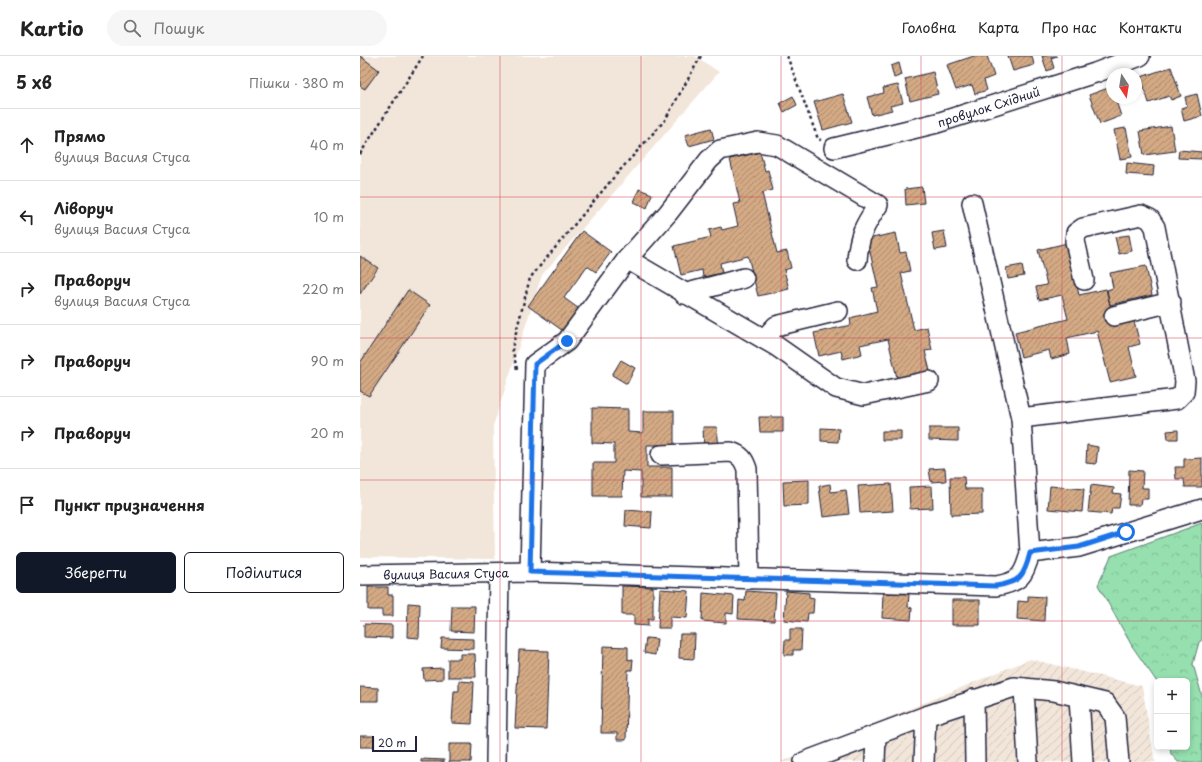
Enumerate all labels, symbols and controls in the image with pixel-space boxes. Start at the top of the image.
search box [107,10,387,46]
text: Kartio [20,14,83,42]
text: Пошук [153,16,204,39]
icon: search [121,17,143,39]
text: Головна [902,17,956,38]
text: Карта [978,17,1019,38]
text: Про нас [1041,17,1097,38]
text: Контакти [1119,17,1182,38]
north arrow [1106,68,1142,104]
text: 5 хв [16,69,52,95]
text: Пішки · 380 m [249,73,344,92]
street label: провулок Східний [935,82,1042,131]
text: Прямо [54,124,105,147]
icon: ahead [16,134,38,156]
text: 40 m [310,135,344,154]
text: вулиця Василя Стуса [54,147,190,166]
text: Ліворуч [54,196,114,219]
icon: left [16,206,38,228]
text: 10 m [314,207,344,226]
text: вулиця Василя Стуса [54,219,190,238]
text: Праворуч [54,268,131,291]
icon: right [16,278,38,300]
text: 220 m [302,279,344,298]
text: вулиця Василя Стуса [54,291,190,310]
route end [558,332,576,350]
text: Праворуч [54,349,131,372]
icon: right [16,350,38,372]
text: 90 m [311,351,344,370]
text: Праворуч [54,421,131,444]
icon: right [16,422,38,444]
text: 20 m [310,423,344,442]
text: Пункт призначення [54,493,205,516]
icon: arrive [16,494,38,516]
route start [1117,523,1135,541]
button: Зберегти [16,552,176,593]
button: Поділитися [184,552,344,593]
street label: вулиця Василя Стуса [383,563,510,584]
map controls [1154,678,1190,750]
button: + [1154,678,1190,714]
button: − [1154,714,1190,750]
scale bar [372,734,417,753]
text: 20 m [378,734,406,751]

